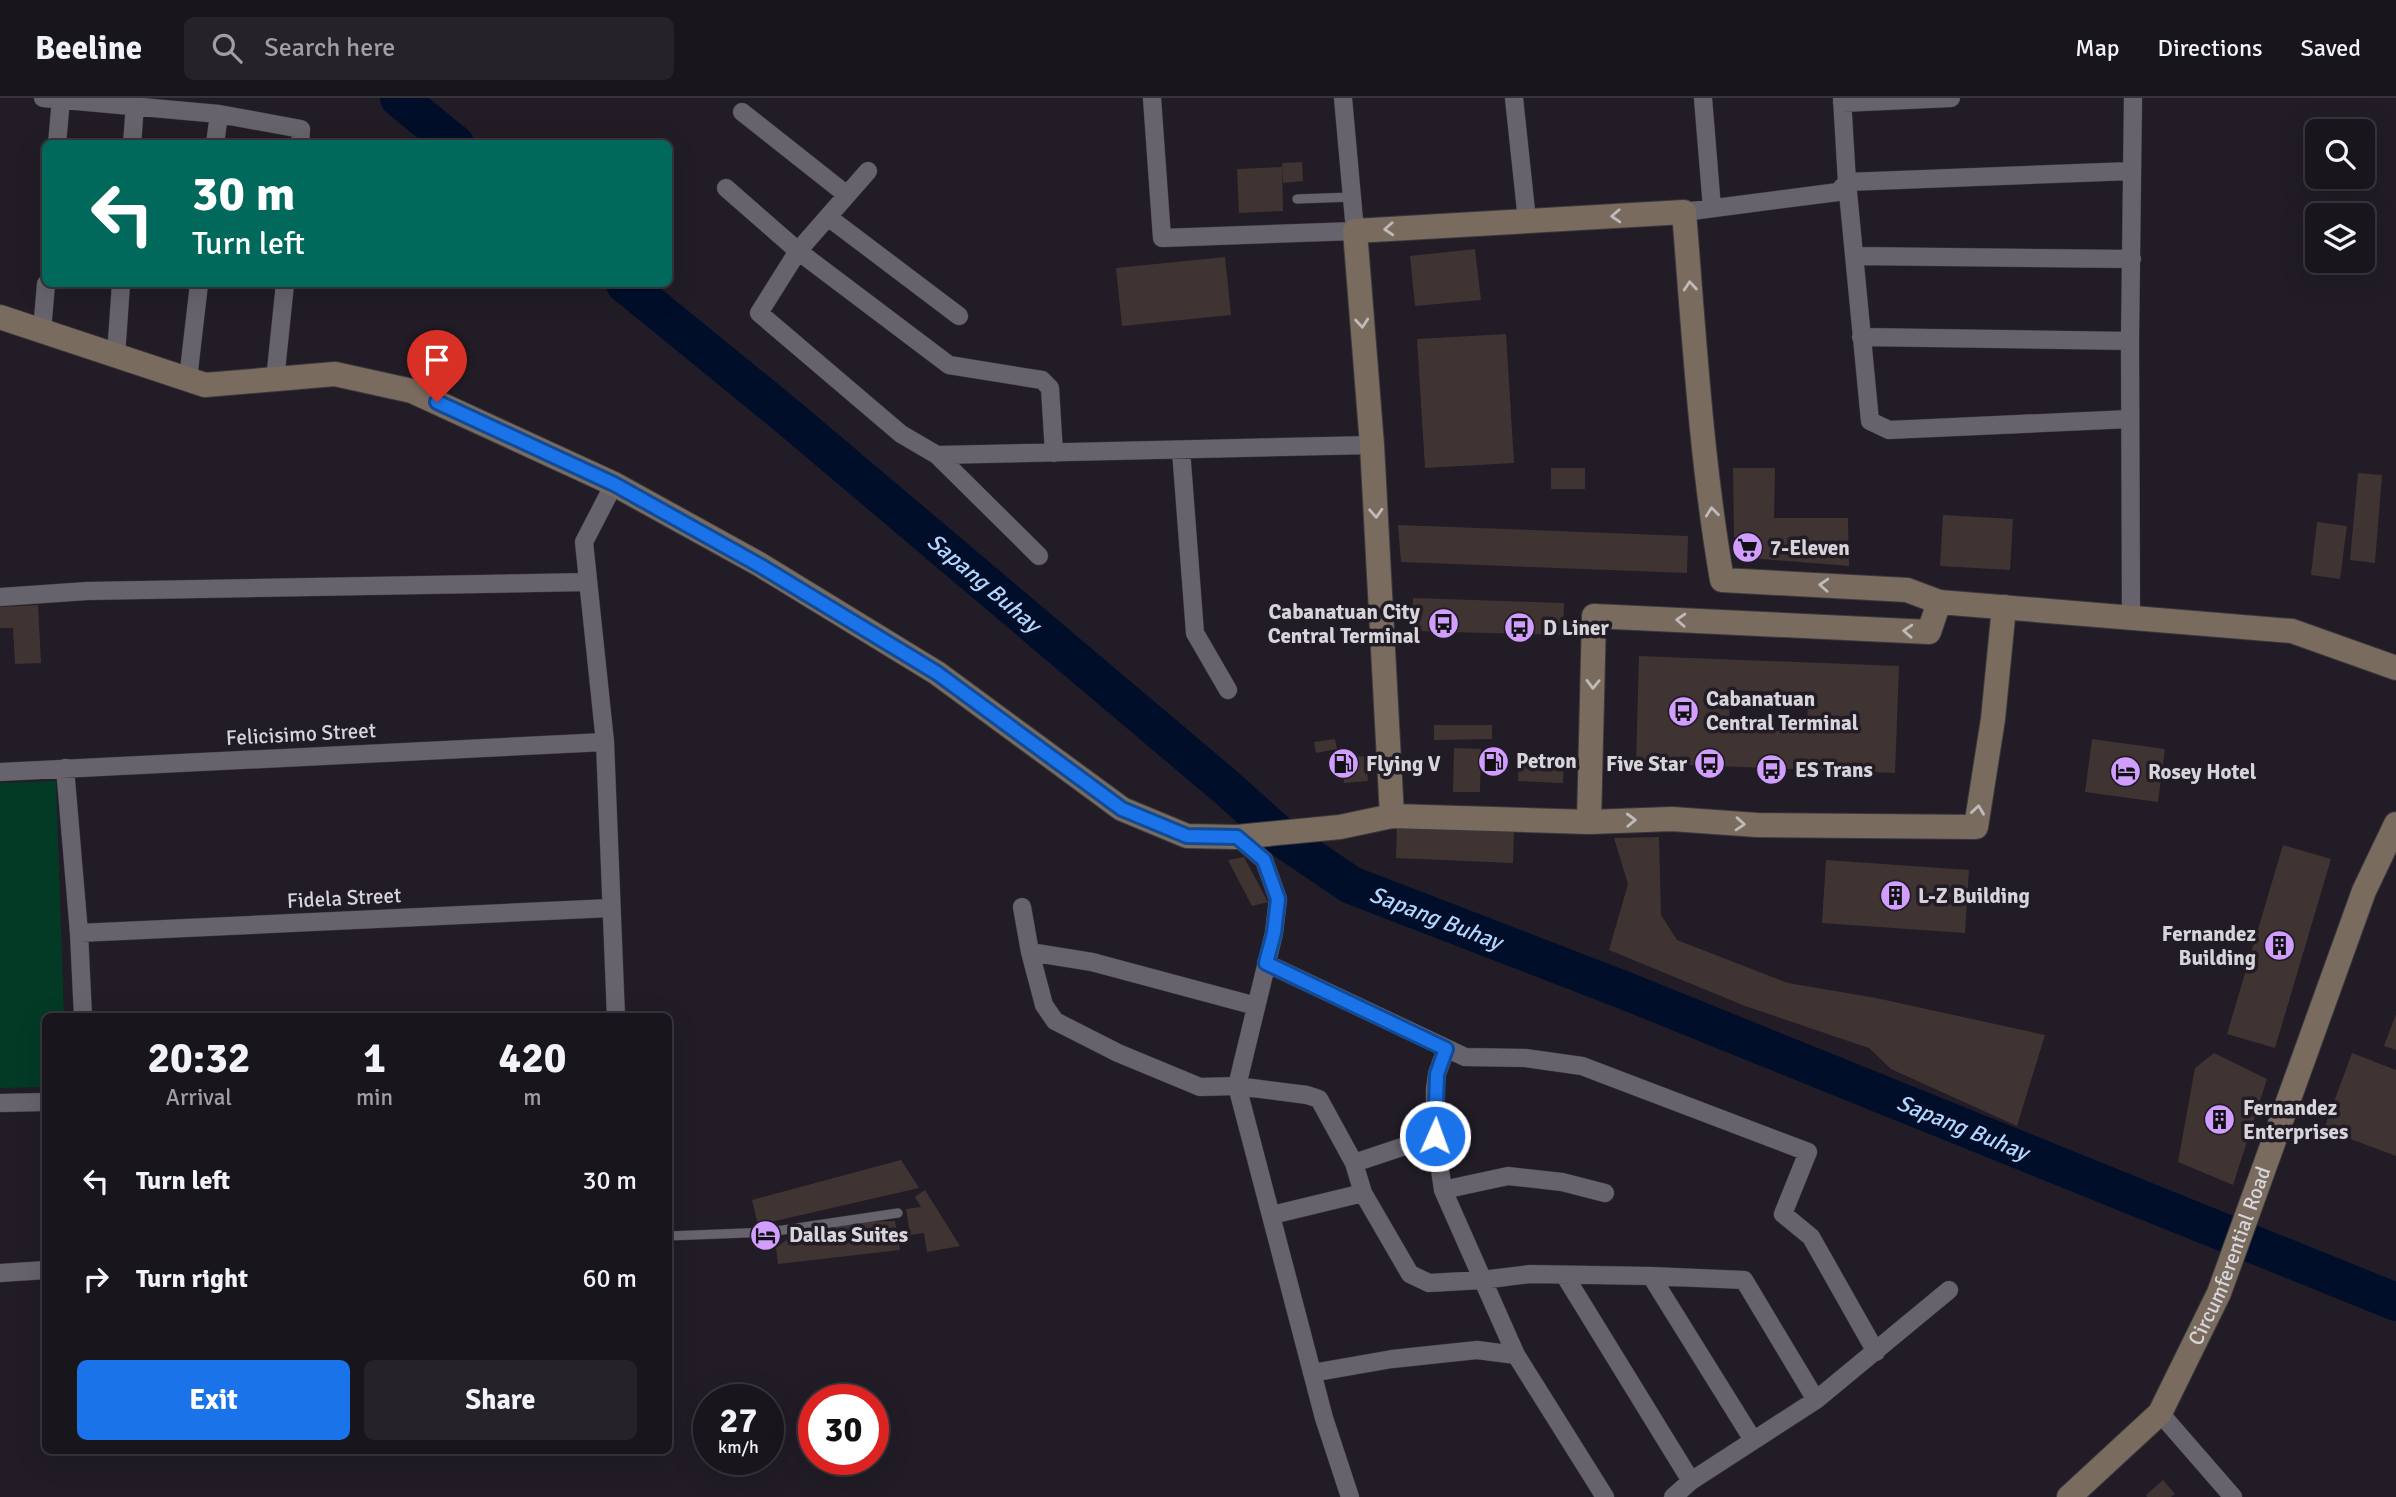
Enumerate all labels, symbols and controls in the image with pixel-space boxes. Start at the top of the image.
search box [184,17,674,80]
text: Beeline [35,28,142,69]
icon: search [208,29,246,67]
text: Search here [264,32,395,64]
text: Map [2075,33,2120,63]
text: Directions [2158,33,2263,63]
text: Saved [2301,33,2361,63]
map controls [2305,119,2375,273]
button: search [2305,119,2375,189]
text: 30 m [192,164,295,224]
icon: left [77,168,168,259]
button: layers [2305,203,2375,273]
one-way arrow [1610,208,1621,223]
one-way arrow [1383,221,1394,236]
text: Turn left [192,224,305,263]
one-way arrow [1683,280,1698,291]
one-way arrow [1354,318,1369,329]
pin [407,330,467,402]
icon: arrive [418,341,456,379]
one-way arrow [1704,507,1719,518]
one-way arrow [1368,508,1383,519]
water label: Sapang Buhay [921,527,1049,641]
supermarket icon: 7-Eleven [1730,531,1764,565]
place label: 7-Eleven [1770,535,1850,561]
one-way arrow [1818,578,1829,593]
place label: Cabanatuan City Central Terminal [1268,599,1421,649]
bus stop icon: Cabanatuan City Central Terminal [1426,607,1460,641]
bus stop icon: D Liner [1503,611,1537,645]
one-way arrow [1675,613,1686,628]
place label: D Liner [1543,615,1609,641]
one-way arrow [1903,624,1914,639]
one-way arrow [1585,679,1600,690]
place label: Cabanatuan Central Terminal [1706,686,1859,736]
bus stop icon: Cabanatuan Central Terminal [1666,694,1700,728]
street label: Felicisimo Street [225,717,377,751]
fuel station icon: Petron [1476,744,1510,778]
fuel station icon: Flying V [1326,747,1360,781]
bus stop icon: Five Star [1693,747,1727,781]
place label: Petron [1516,748,1577,774]
place label: Flying V [1366,751,1441,777]
place label: Five Star [1606,751,1688,777]
bus stop icon: ES Trans [1755,753,1789,787]
hotel icon: Rosey Hotel [2108,755,2142,789]
place label: ES Trans [1795,757,1873,783]
place label: Rosey Hotel [2148,759,2257,785]
one-way arrow [1970,805,1985,816]
one-way arrow [1625,813,1636,828]
one-way arrow [1735,816,1746,831]
building icon: L-Z Building [1878,879,1912,913]
water label: Sapang Buhay [1366,880,1509,958]
street label: Fidela Street [286,882,402,914]
place label: L-Z Building [1918,883,2030,909]
place label: Fernandez Building [2162,921,2256,971]
building icon: Fernandez Building [2262,929,2296,963]
text: 20:32 [147,1033,251,1084]
text: 1 [363,1033,386,1084]
text: 420 [498,1033,567,1084]
text: Arrival [166,1083,232,1112]
text: min [356,1083,393,1112]
text: m [523,1083,542,1112]
water label: Sapang Buhay [1893,1088,2036,1168]
place label: Fernandez Enterprises [2243,1095,2348,1145]
position arrow [1398,1099,1472,1173]
building icon: Fernandez Enterprises [2203,1103,2237,1137]
icon: left [77,1162,115,1200]
street label: Circumferential Road [2182,1163,2277,1350]
text: Turn left [136,1165,230,1197]
text: 30 m [582,1165,637,1197]
hotel icon: Dallas Suites [749,1218,783,1252]
place label: Dallas Suites [789,1222,908,1248]
icon: right [77,1260,115,1298]
text: Turn right [136,1263,248,1295]
text: 60 m [582,1263,637,1295]
button: Exit [77,1360,350,1440]
button: Share [364,1360,637,1440]
speed limit sign: 30 [798,1384,889,1475]
text: 27 [720,1399,757,1442]
text: km/h [718,1436,759,1458]

